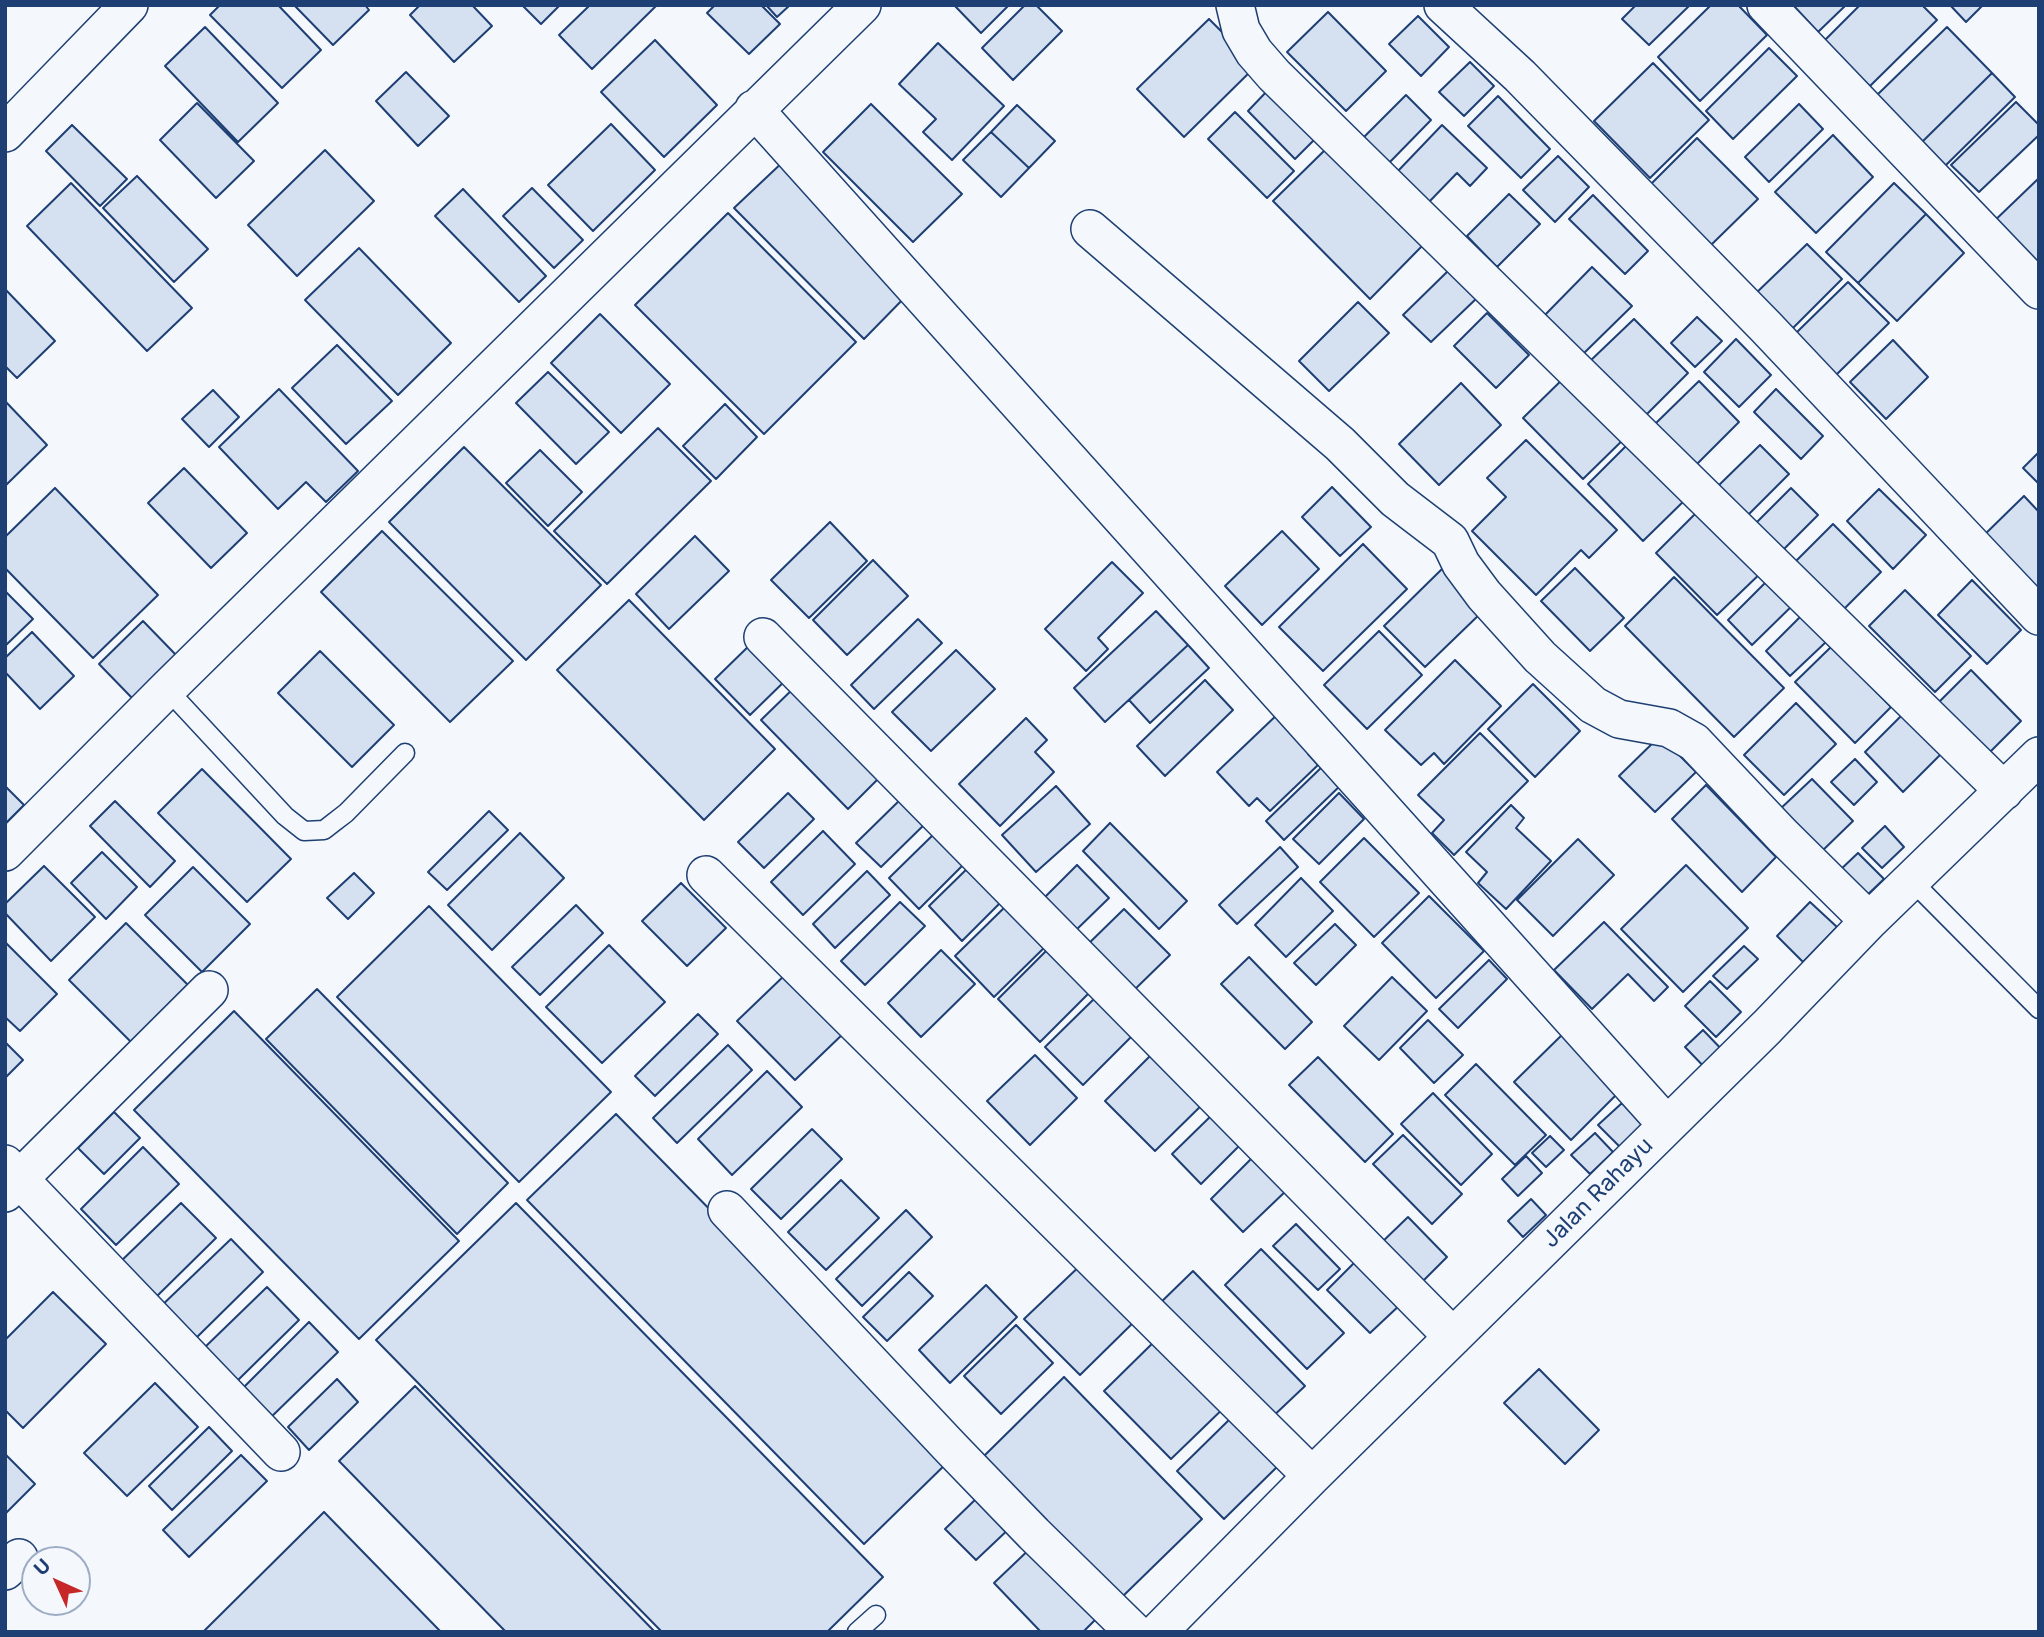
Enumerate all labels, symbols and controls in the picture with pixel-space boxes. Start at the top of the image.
street label: Jalan Rahayu [1537,1132,1659,1254]
north arrow [21,1546,91,1616]
text: U [29,1554,55,1580]

